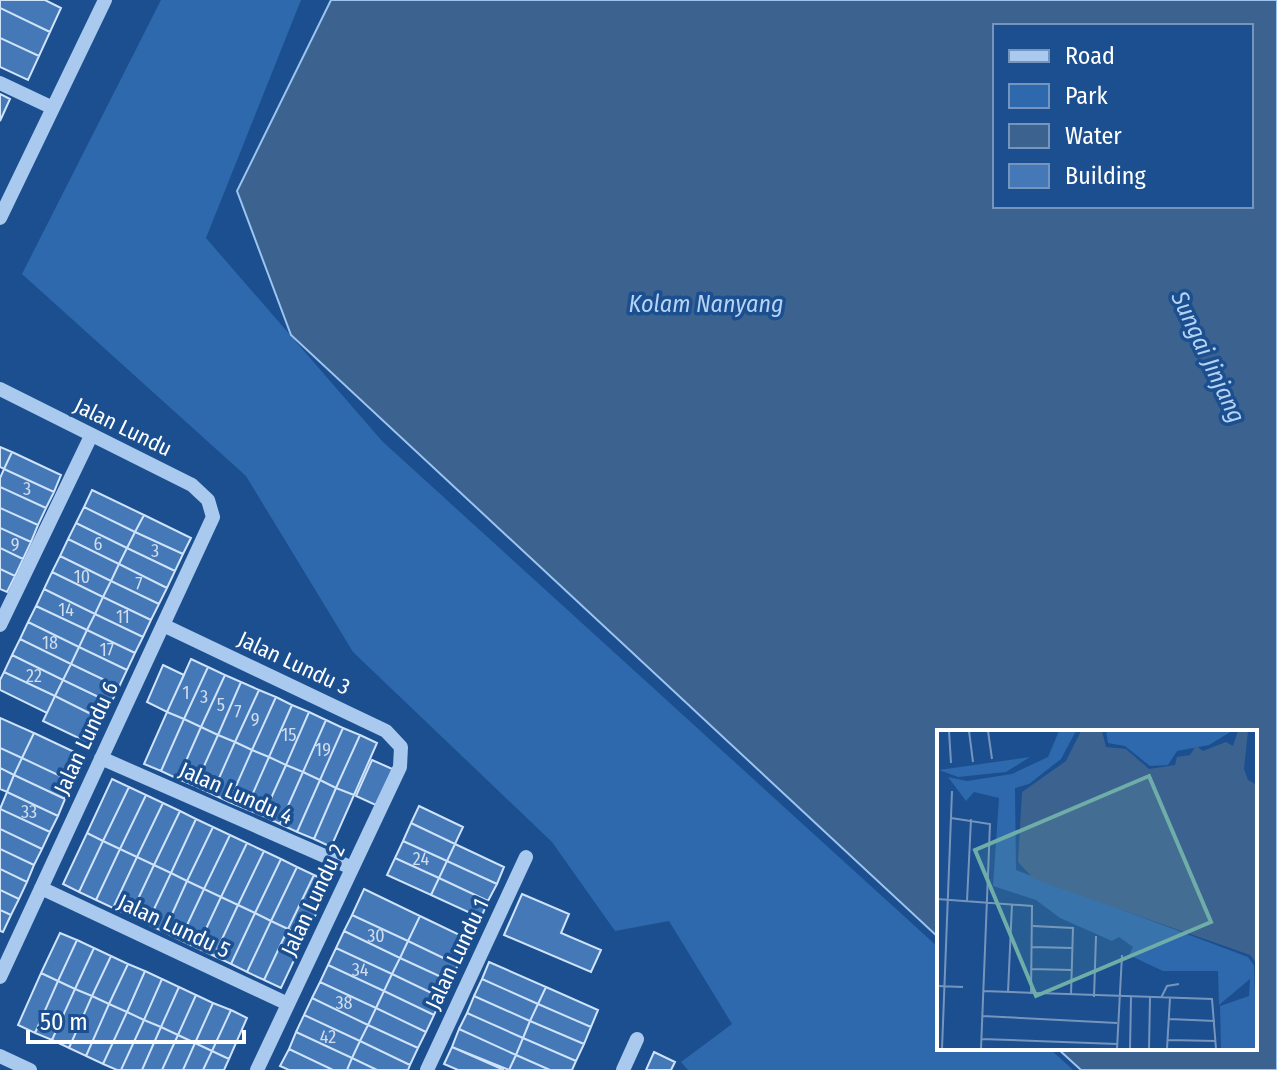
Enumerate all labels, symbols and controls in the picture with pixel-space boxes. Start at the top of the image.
legend [993,24,1253,208]
text: Road [1065,42,1115,70]
text: Park [1065,82,1108,110]
text: Water [1065,122,1122,150]
text: Building [1065,162,1147,190]
water label: Sungai Jinjang [1165,286,1251,427]
water label: Kolam Nanyang [629,290,784,318]
street label: Jalan Lundu [70,392,176,462]
house number: 3 [23,478,31,500]
house number: 6 [94,533,103,555]
house number: 9 [11,534,19,556]
house number: 3 [151,540,159,562]
house number: 10 [74,566,90,588]
house number: 7 [135,573,143,595]
house number: 14 [58,599,74,621]
house number: 11 [116,606,130,628]
street label: Jalan Lundu 3 [234,625,354,701]
house number: 18 [42,632,58,654]
house number: 17 [100,639,114,661]
house number: 22 [26,665,42,687]
street label: Jalan Lundu 6 [48,677,124,799]
house number: 1 [182,682,190,704]
house number: 3 [200,686,208,708]
house number: 5 [217,694,225,716]
house number: 7 [234,701,242,723]
house number: 9 [251,709,259,731]
house number: 15 [281,724,297,746]
inset map [937,730,1257,1050]
house number: 19 [315,739,331,761]
street label: Jalan Lundu 4 [175,756,297,830]
house number: 33 [21,801,37,823]
street label: Jalan Lundu 2 [275,840,351,960]
house number: 24 [413,848,429,870]
street label: Jalan Lundu 5 [114,888,234,964]
street label: Jalan Lundu 1 [420,894,494,1014]
house number: 30 [367,925,385,947]
house number: 34 [352,959,369,981]
house number: 38 [335,992,353,1014]
scale bar [28,994,244,1044]
text: 50 m [40,1008,88,1036]
house number: 42 [320,1026,336,1048]

